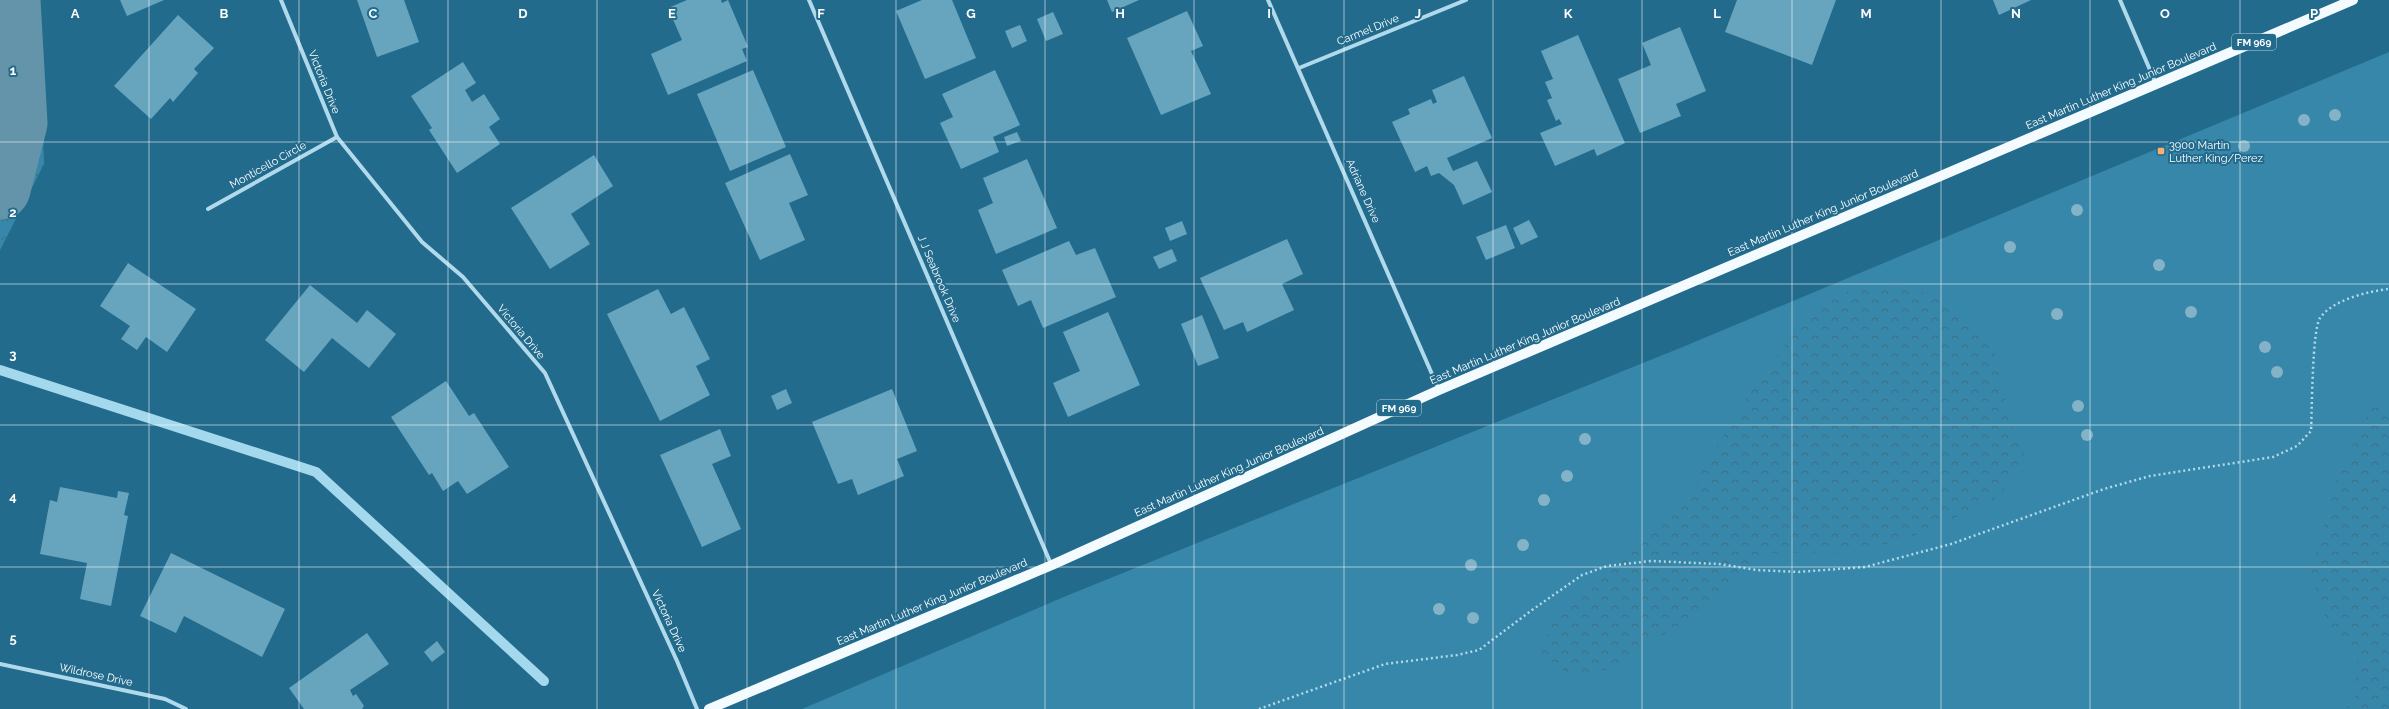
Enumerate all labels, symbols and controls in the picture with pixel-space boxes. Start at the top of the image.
text: A [71,6,80,21]
text: B [220,6,229,21]
text: C [369,6,378,21]
text: D [518,6,528,21]
text: E [668,6,676,21]
text: F [817,6,825,21]
text: G [966,6,976,21]
text: H [1115,6,1125,21]
text: I [1267,6,1271,21]
text: J [1415,6,1421,21]
text: K [1564,6,1573,21]
text: L [1713,6,1721,21]
text: M [1860,6,1872,21]
text: N [2011,6,2021,21]
text: O [2160,6,2170,21]
text: P [2310,6,2318,21]
street label: Carmel Drive [1335,11,1401,48]
road number: FM 969 [2232,34,2276,50]
street label: East Martin Luther King Junior Boulevard [2024,40,2218,132]
street label: Victoria Drive [305,48,343,116]
text: 1 [10,63,17,78]
street label: Monticello Circle [227,138,309,191]
place label: 3900 Martin Luther King/Perez [2169,139,2263,165]
marker: 3900 Martin Luther King/Perez [2156,146,2166,156]
street label: Adriane Drive [1343,157,1383,225]
street label: East Martin Luther King Junior Boulevard [1726,167,1920,259]
text: 2 [9,205,17,220]
street label: J J Seabrook Drive [915,233,963,325]
street label: East Martin Luther King Junior Boulevard [1428,295,1622,387]
street label: Victoria Drive [494,302,548,362]
text: 3 [9,347,17,362]
road number: FM 969 [1377,400,1421,416]
street label: East Martin Luther King Junior Boulevard [1132,424,1326,520]
text: 4 [9,489,17,504]
street label: East Martin Luther King Junior Boulevard [835,556,1029,648]
street label: Victoria Drive [649,588,689,655]
text: 5 [9,631,17,646]
street label: Wildrose Drive [58,661,134,689]

